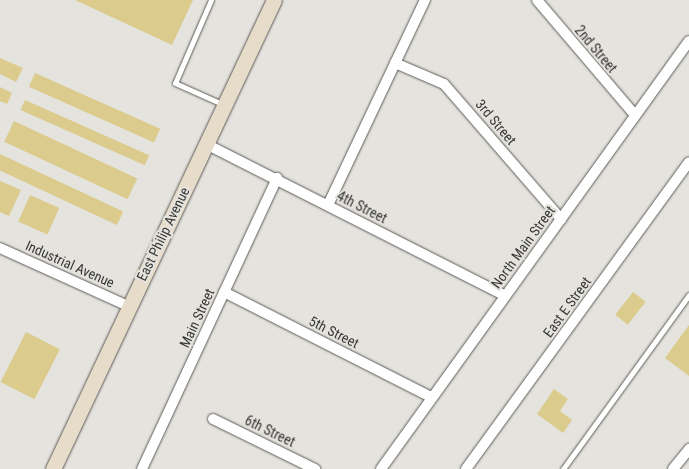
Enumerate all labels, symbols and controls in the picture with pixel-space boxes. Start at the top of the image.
street label: 2nd Street [571,22,621,76]
street label: 3rd Street [472,96,520,148]
street label: East Philip Avenue [133,184,193,284]
street label: 4th Street [334,187,390,227]
street label: North Main Street [487,203,559,291]
street label: Industrial Avenue [23,237,117,291]
street label: East E Street [540,274,594,340]
street label: Main Street [176,286,218,350]
street label: 5th Street [306,312,362,352]
street label: 6th Street [242,412,298,450]

